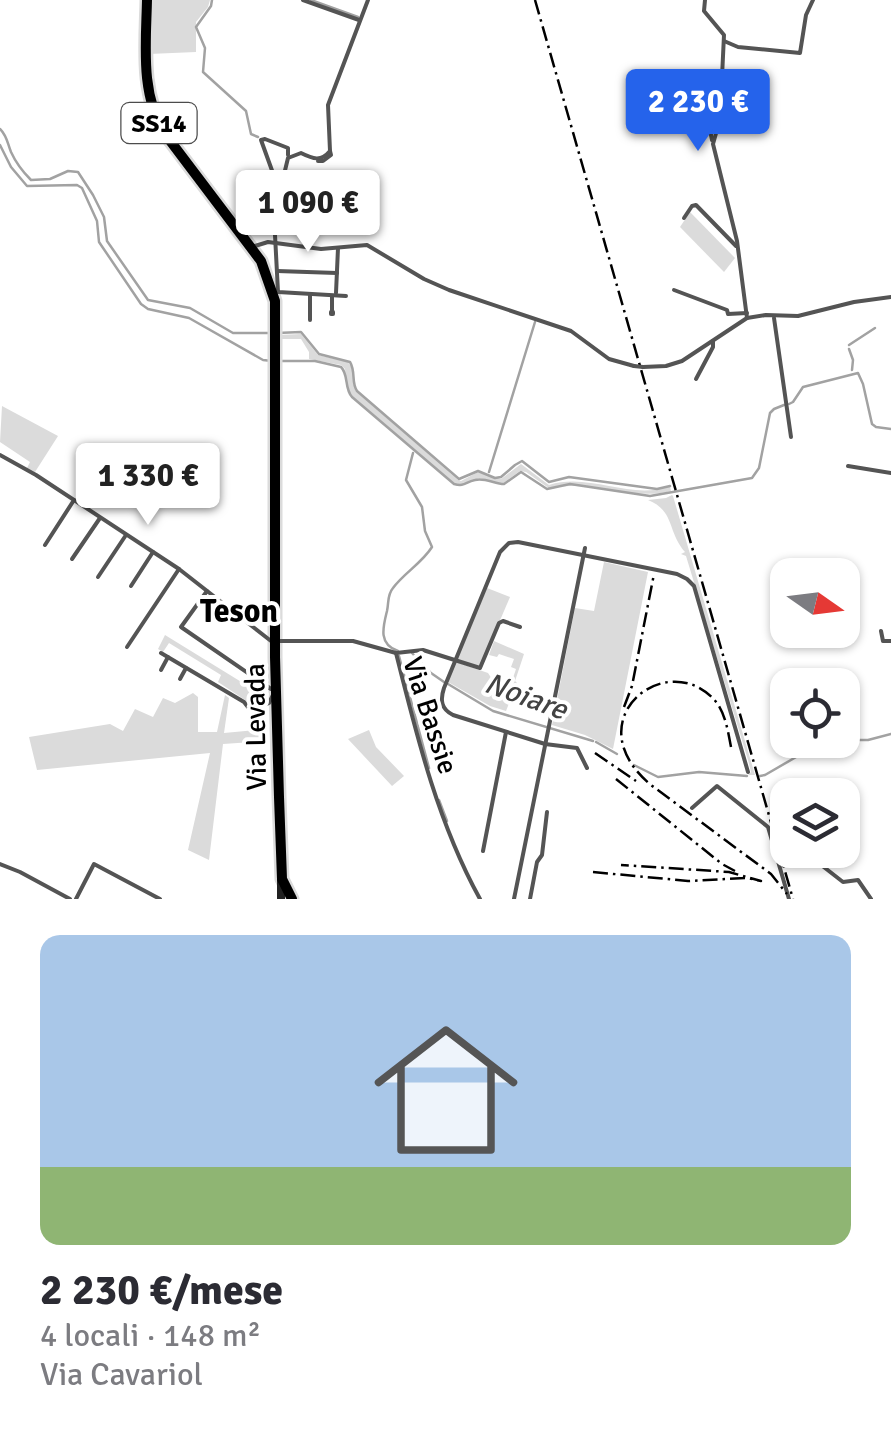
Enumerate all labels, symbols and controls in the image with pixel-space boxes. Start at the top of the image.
pin: 2 230 € [606,69,790,154]
text: 2 230 € [648,82,748,121]
road number: SS14 [122,103,196,143]
pin: 1 090 € [216,170,400,255]
text: 1 090 € [258,183,358,222]
pin: 1 330 € [56,443,240,528]
text: 1 330 € [98,456,198,495]
north arrow [770,558,860,648]
map controls [770,558,860,868]
district label: Teson [200,592,278,631]
street label: Via Bassie [395,652,465,778]
street label: Via Levada [238,663,274,791]
water label: Noiare [480,665,574,729]
button: locate [770,668,860,758]
button: layers [770,778,860,868]
icon: home [356,1000,536,1180]
text: 2 230 €/mese [40,1265,283,1316]
text: 4 locali · 148 m² [40,1316,261,1355]
text: Via Cavariol [40,1355,203,1394]

